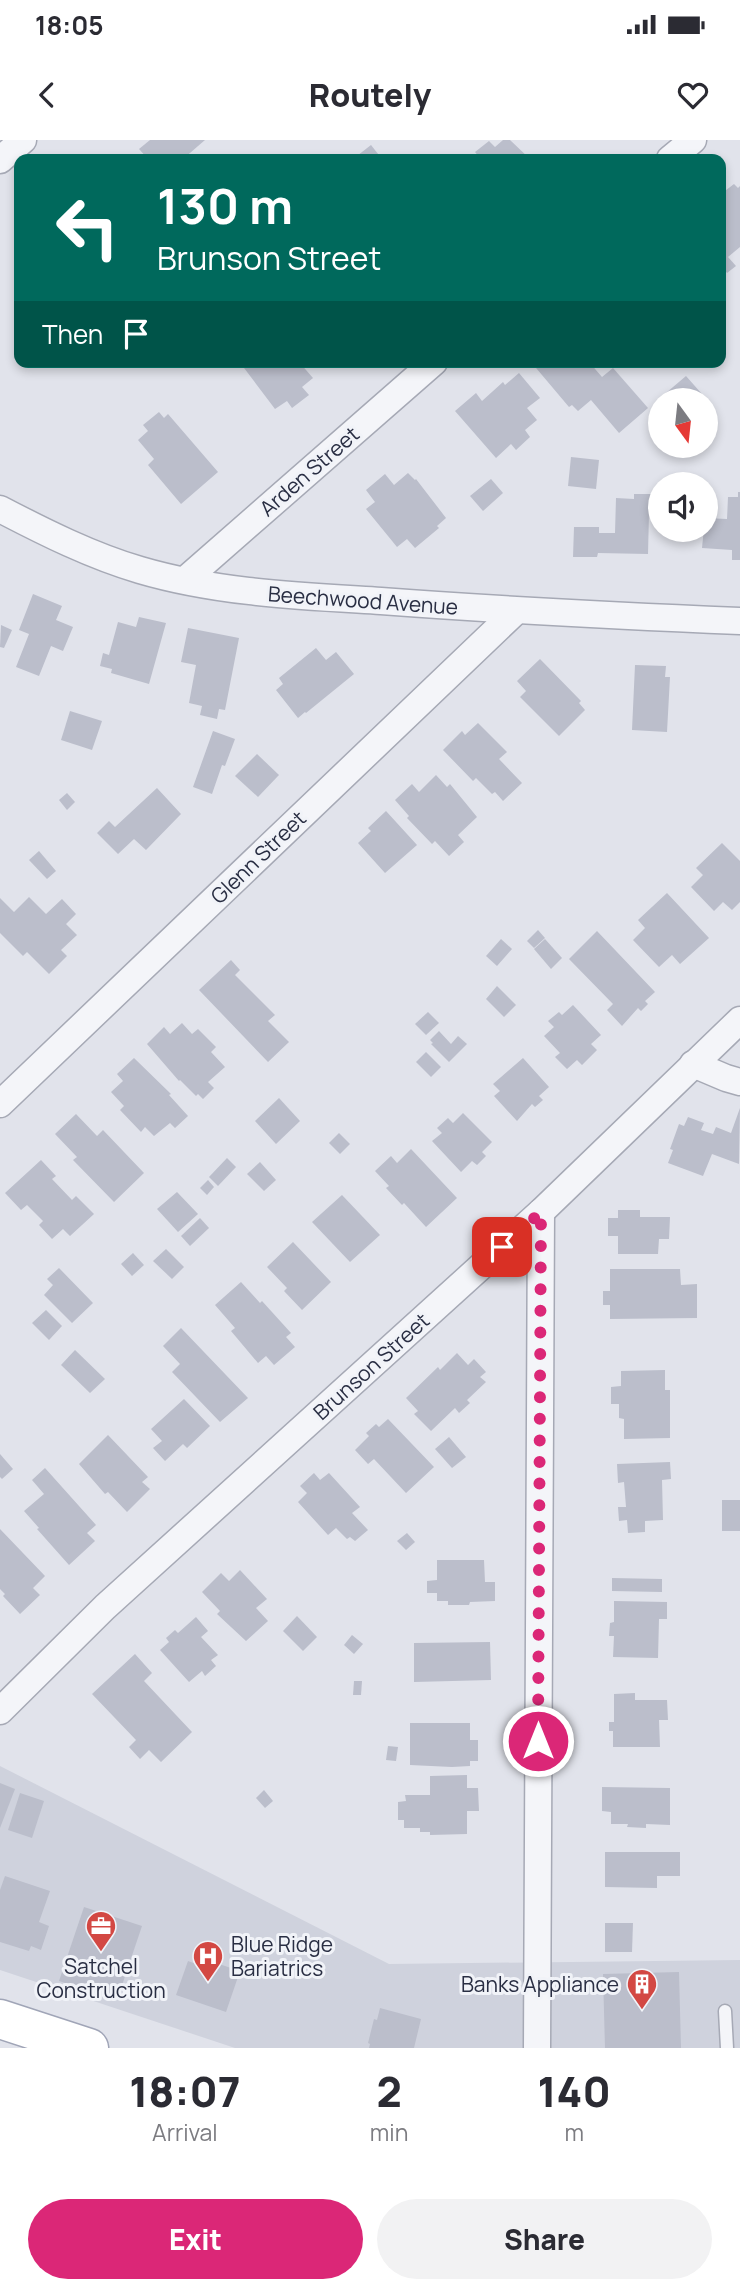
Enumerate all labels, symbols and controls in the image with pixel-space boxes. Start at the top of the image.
text: 18:05 [35,7,104,43]
text: Routely [309,73,431,117]
icon: back [28,76,66,114]
icon: heart [674,76,712,114]
text: 130 m [157,172,293,239]
icon: left [42,182,133,273]
text: Brunson Street [157,236,381,280]
icon: arrive [117,315,155,353]
text: Then [42,316,103,352]
north arrow [648,388,718,458]
map controls [648,388,718,542]
street label: Arden Street [253,420,365,522]
button: sound [648,472,718,542]
street label: Beechwood Avenue [267,579,459,621]
street label: Glenn Street [204,804,312,910]
pin [472,1217,532,1277]
icon: arrive [483,1228,521,1266]
street label: Brunson Street [307,1306,435,1426]
position arrow [501,1704,575,1778]
office icon: Satchel Construction [84,1909,118,1953]
place label: Blue Ridge Bariatrics [231,1930,333,1982]
hospital icon: Blue Ridge Bariatrics [191,1939,225,1983]
place label: Satchel Construction [36,1952,166,2004]
building icon: Banks Appliance [625,1967,659,2011]
place label: Banks Appliance [461,1970,619,1998]
text: 18:07 [129,2062,241,2120]
text: 2 [376,2062,402,2120]
text: 140 [538,2062,611,2120]
text: Arrival [152,2116,218,2148]
text: min [370,2116,408,2148]
text: m [564,2116,584,2148]
button: Exit [28,2199,363,2279]
button: Share [377,2199,712,2279]

